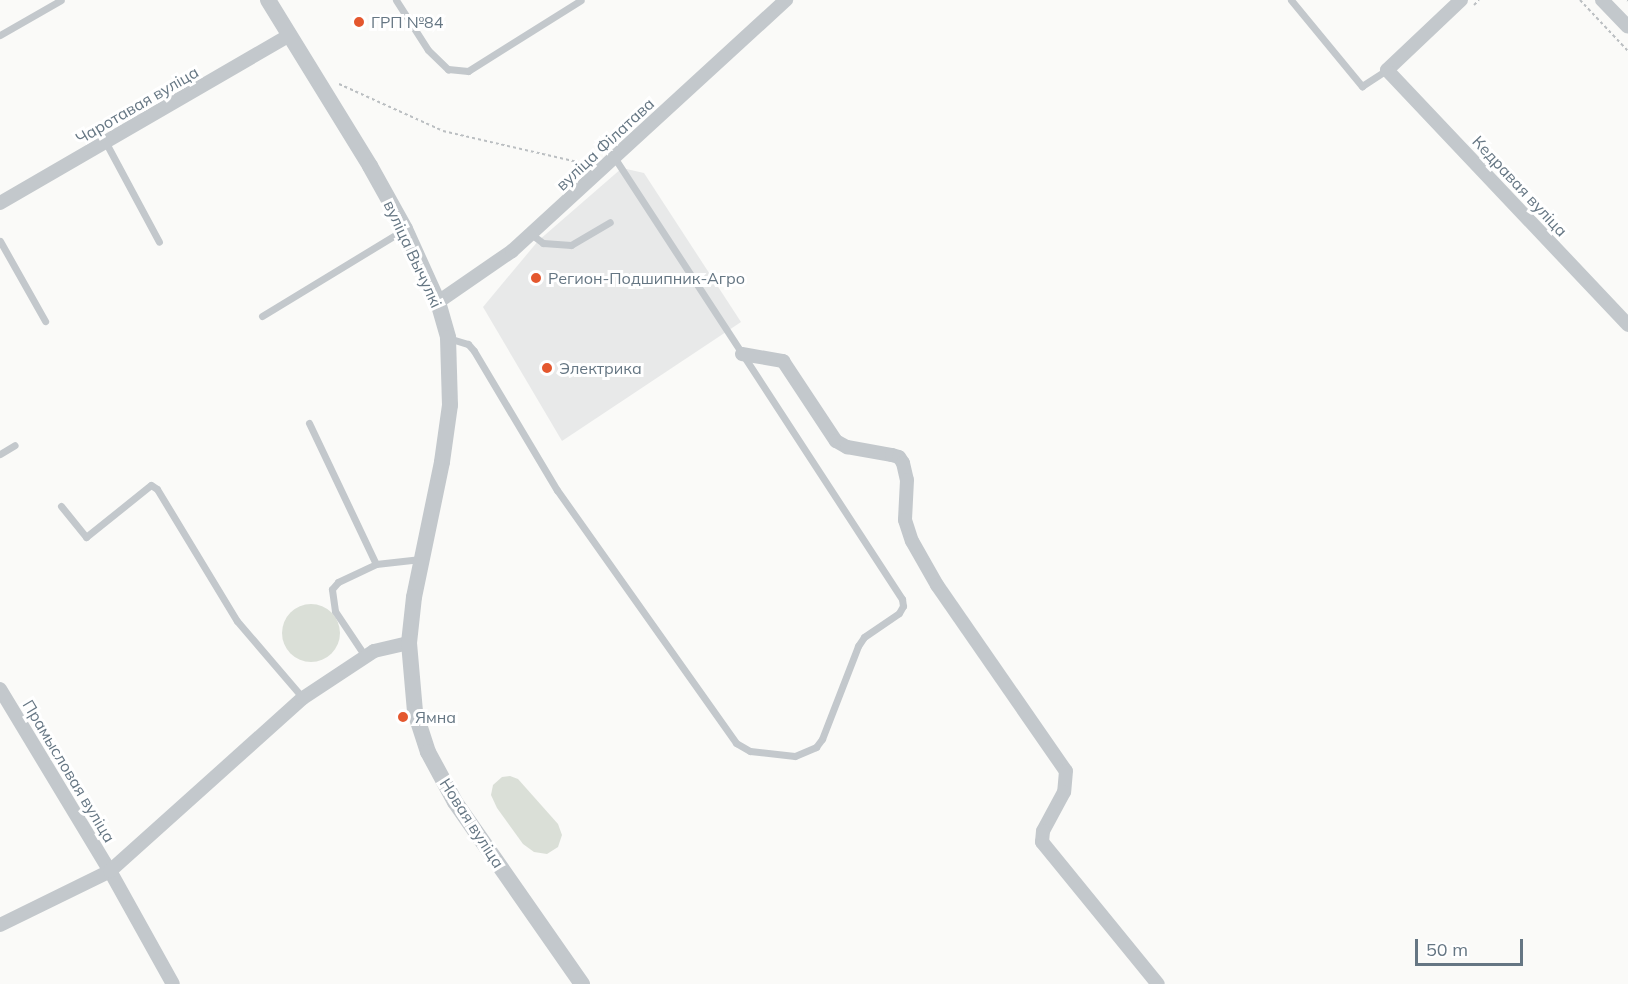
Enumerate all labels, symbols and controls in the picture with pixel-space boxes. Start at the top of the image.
place label: ГРП №84 [371,12,443,32]
marker: ГРП №84 [352,15,366,29]
street label: Чаротавая вуліца [72,62,202,148]
street label: вуліца Філатава [552,94,658,194]
street label: Кедравая вуліца [1469,132,1571,240]
street label: вуліца Вычулкі [380,197,446,311]
place label: Регион-Подшипник-Агро [548,268,745,288]
marker: Регион-Подшипник-Агро [529,271,543,285]
place label: Электрика [559,358,642,378]
marker: Электрика [540,361,554,375]
street label: Прамысловая вуліца [19,696,119,846]
place label: Ямна [415,707,456,727]
marker: Ямна [396,710,410,724]
street label: Новая вуліца [436,774,508,872]
scale bar [1418,927,1526,965]
text: 50 m [1426,938,1468,961]

